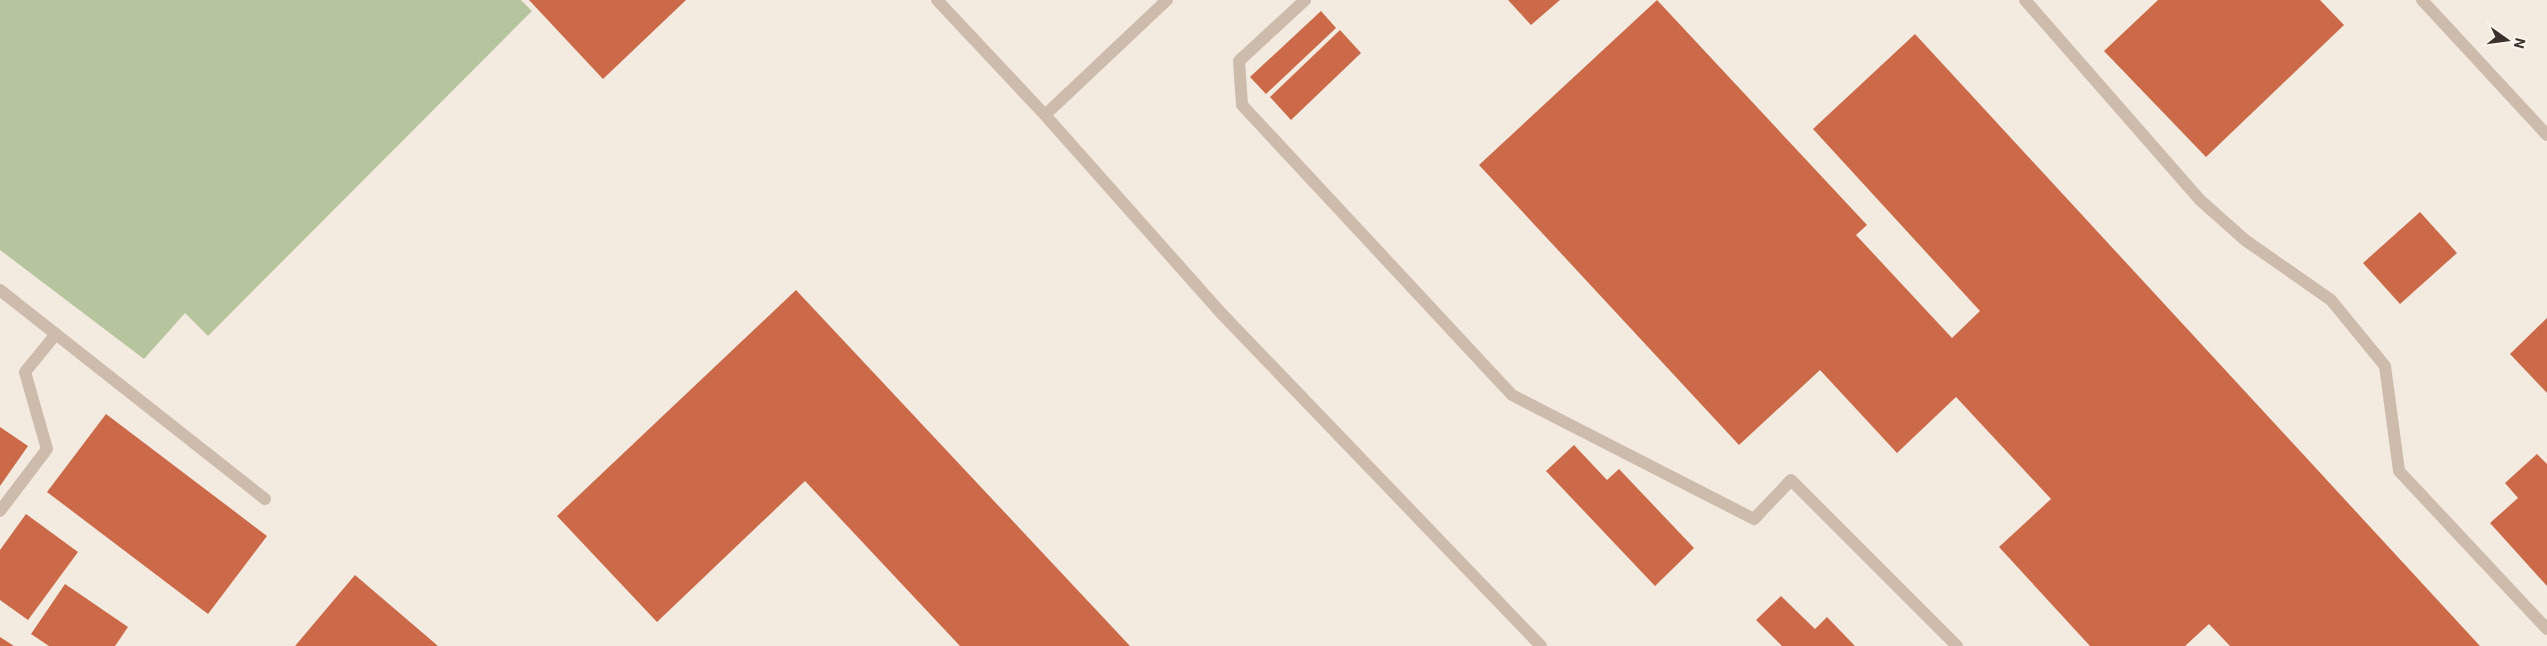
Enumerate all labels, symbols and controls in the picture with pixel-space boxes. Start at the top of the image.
north arrow [2482,15,2532,65]
text: N [2511,36,2529,50]

